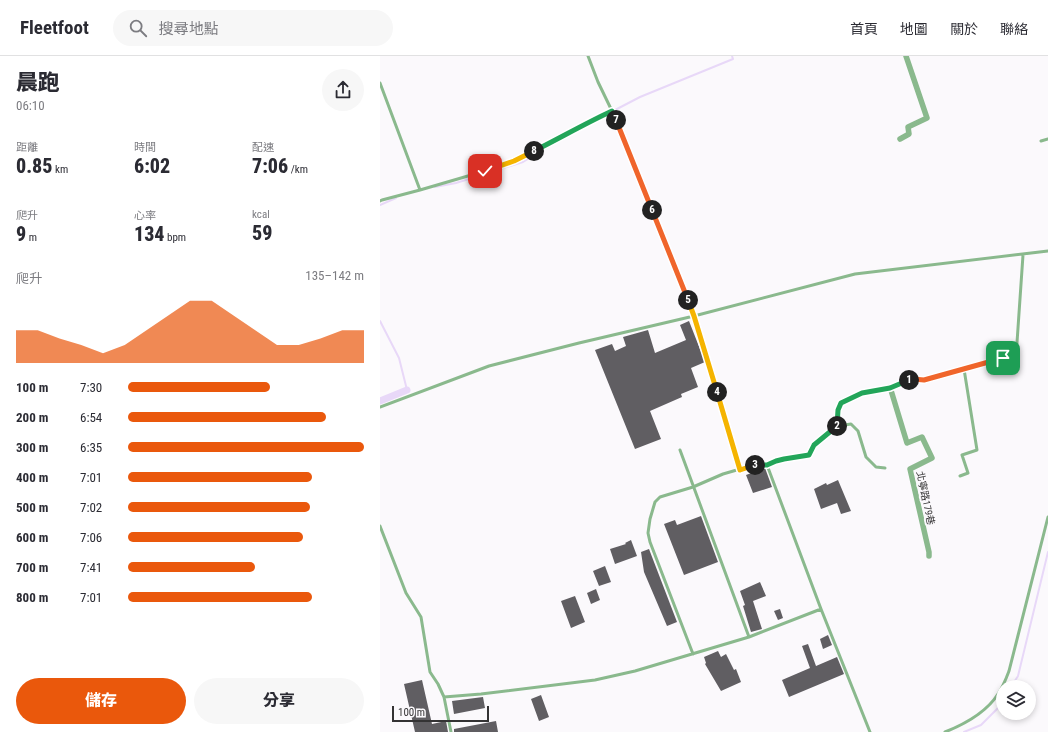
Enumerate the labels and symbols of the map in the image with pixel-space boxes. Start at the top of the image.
pin: 7 [606,110,626,130]
pin: 8 [524,141,544,161]
pin [468,154,502,188]
pin: 6 [642,200,662,220]
pin: 5 [678,290,698,310]
pin [986,341,1020,375]
pin: 1 [899,370,919,390]
pin: 4 [707,382,727,402]
pin: 2 [827,416,847,436]
pin: 3 [745,455,765,475]
street label: 北寧路179巷 [914,470,937,526]
scale bar [392,704,489,723]

